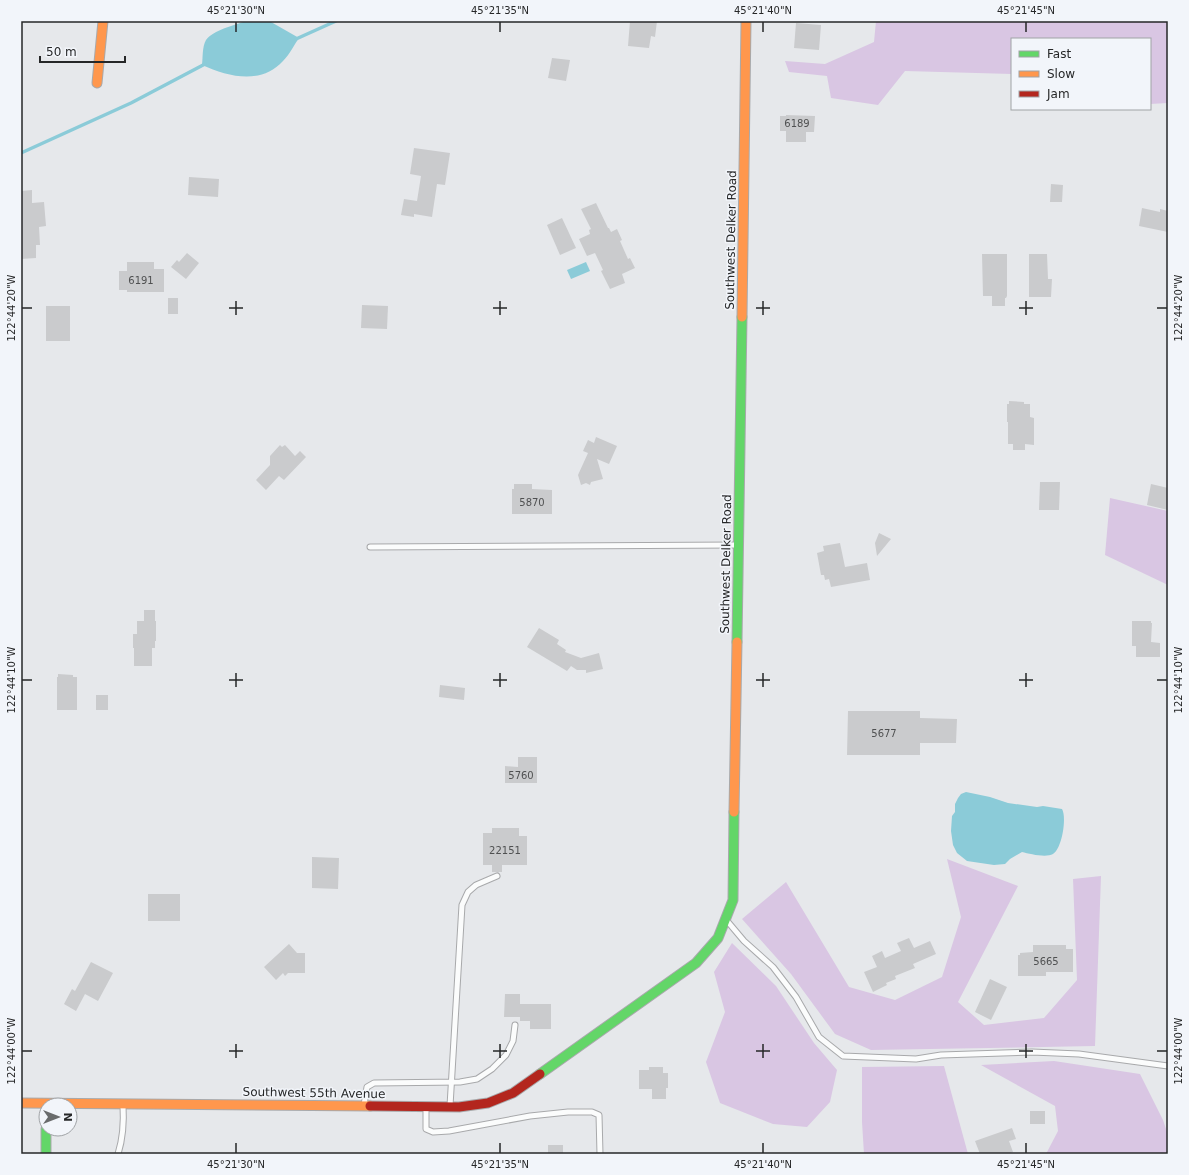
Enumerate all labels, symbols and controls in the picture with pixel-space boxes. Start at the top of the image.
text: 45°21'30"N [207,5,265,16]
text: 45°21'35"N [471,5,529,16]
text: 45°21'40"N [734,5,792,16]
text: 45°21'45"N [997,5,1055,16]
scale bar [40,38,125,64]
legend [1011,38,1151,110]
text: 50 m [46,45,77,59]
text: Fast [1047,47,1071,61]
text: Slow [1047,67,1075,81]
text: Jam [1046,87,1070,101]
house number: 6189 [784,118,810,129]
street label: Southwest Delker Road [723,170,739,310]
text: 122°44'20"W [6,275,17,341]
house number: 6191 [128,275,154,286]
text: 122°44'20"W [1173,275,1184,341]
street label: Southwest Delker Road [718,494,734,634]
house number: 5870 [519,497,545,508]
text: 122°44'10"W [6,647,17,713]
text: 122°44'10"W [1173,647,1184,713]
house number: 5677 [871,728,897,739]
house number: 5760 [508,770,534,781]
house number: 22151 [489,845,521,856]
house number: 5665 [1033,956,1059,967]
text: 122°44'00"W [6,1018,17,1084]
text: 122°44'00"W [1173,1018,1184,1084]
street label: Southwest 55th Avenue [242,1085,386,1101]
north arrow [38,1097,78,1137]
text: N [61,1112,74,1122]
text: 45°21'30"N [207,1159,265,1170]
text: 45°21'35"N [471,1159,529,1170]
text: 45°21'40"N [734,1159,792,1170]
text: 45°21'45"N [997,1159,1055,1170]

